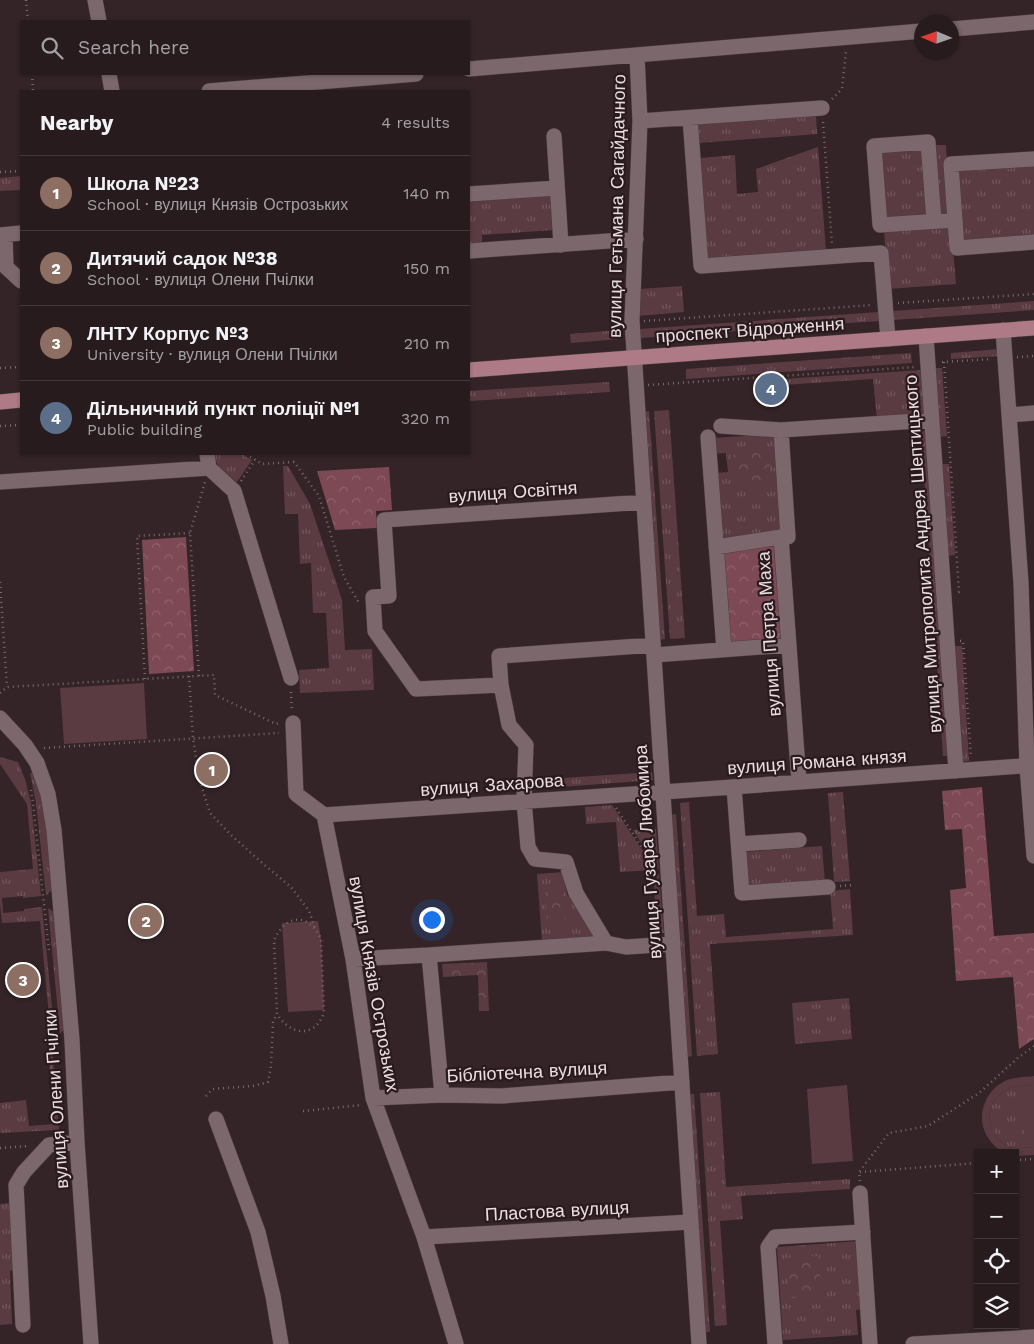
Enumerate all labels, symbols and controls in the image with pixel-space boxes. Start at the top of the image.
north arrow [914,15,959,60]
search box [20,20,470,75]
icon: search [38,34,66,62]
text: Search here [78,36,189,59]
street label: вулиця Гетьмана Сагайдачного [604,74,629,338]
text: Nearby [40,110,113,135]
text: 4 results [381,113,450,132]
text: Школа №23 [87,172,199,195]
text: 1 [53,184,59,203]
text: 140 m [403,184,450,203]
text: School · вулиця Князів Острозьких [87,195,348,214]
text: Дитячий садок №38 [87,247,278,270]
text: 2 [51,259,61,278]
text: 150 m [404,259,450,278]
text: School · вулиця Олени Пчілки [87,270,314,289]
street label: проспект Відродження [655,312,845,347]
text: ЛНТУ Корпус №3 [87,322,249,345]
text: 3 [51,334,61,353]
text: 210 m [404,334,450,353]
text: University · вулиця Олени Пчілки [87,345,338,364]
pin: 4 [755,370,787,408]
street label: вулиця Митрополита Андрея Шептицького [900,374,945,734]
text: Дільничний пункт поліції №1 [87,397,360,420]
text: 4 [51,409,61,428]
text: 320 m [401,409,450,428]
text: Public building [87,420,202,439]
street label: вулиця Освітня [448,477,578,506]
street label: вулиця Петра Маха [752,550,785,717]
street label: вулиця Гузара Любомира [629,743,665,960]
street label: вулиця Романа князя [727,745,907,778]
pin: 1 [196,751,228,789]
street label: вулиця Захарова [420,769,565,800]
street label: вулиця Князів Острозьких [345,875,404,1093]
pin: 2 [130,902,162,940]
your location [419,907,445,933]
pin: 3 [7,961,39,999]
street label: вулиця Олени Пчілки [39,1009,72,1189]
street label: Бібліотечна вулиця [446,1057,608,1086]
map controls [974,1149,1019,1329]
button: + [974,1149,1019,1194]
button: − [974,1194,1019,1239]
street label: Пластова вулиця [484,1196,630,1225]
button: locate [974,1239,1019,1284]
button: layers [974,1284,1019,1329]

